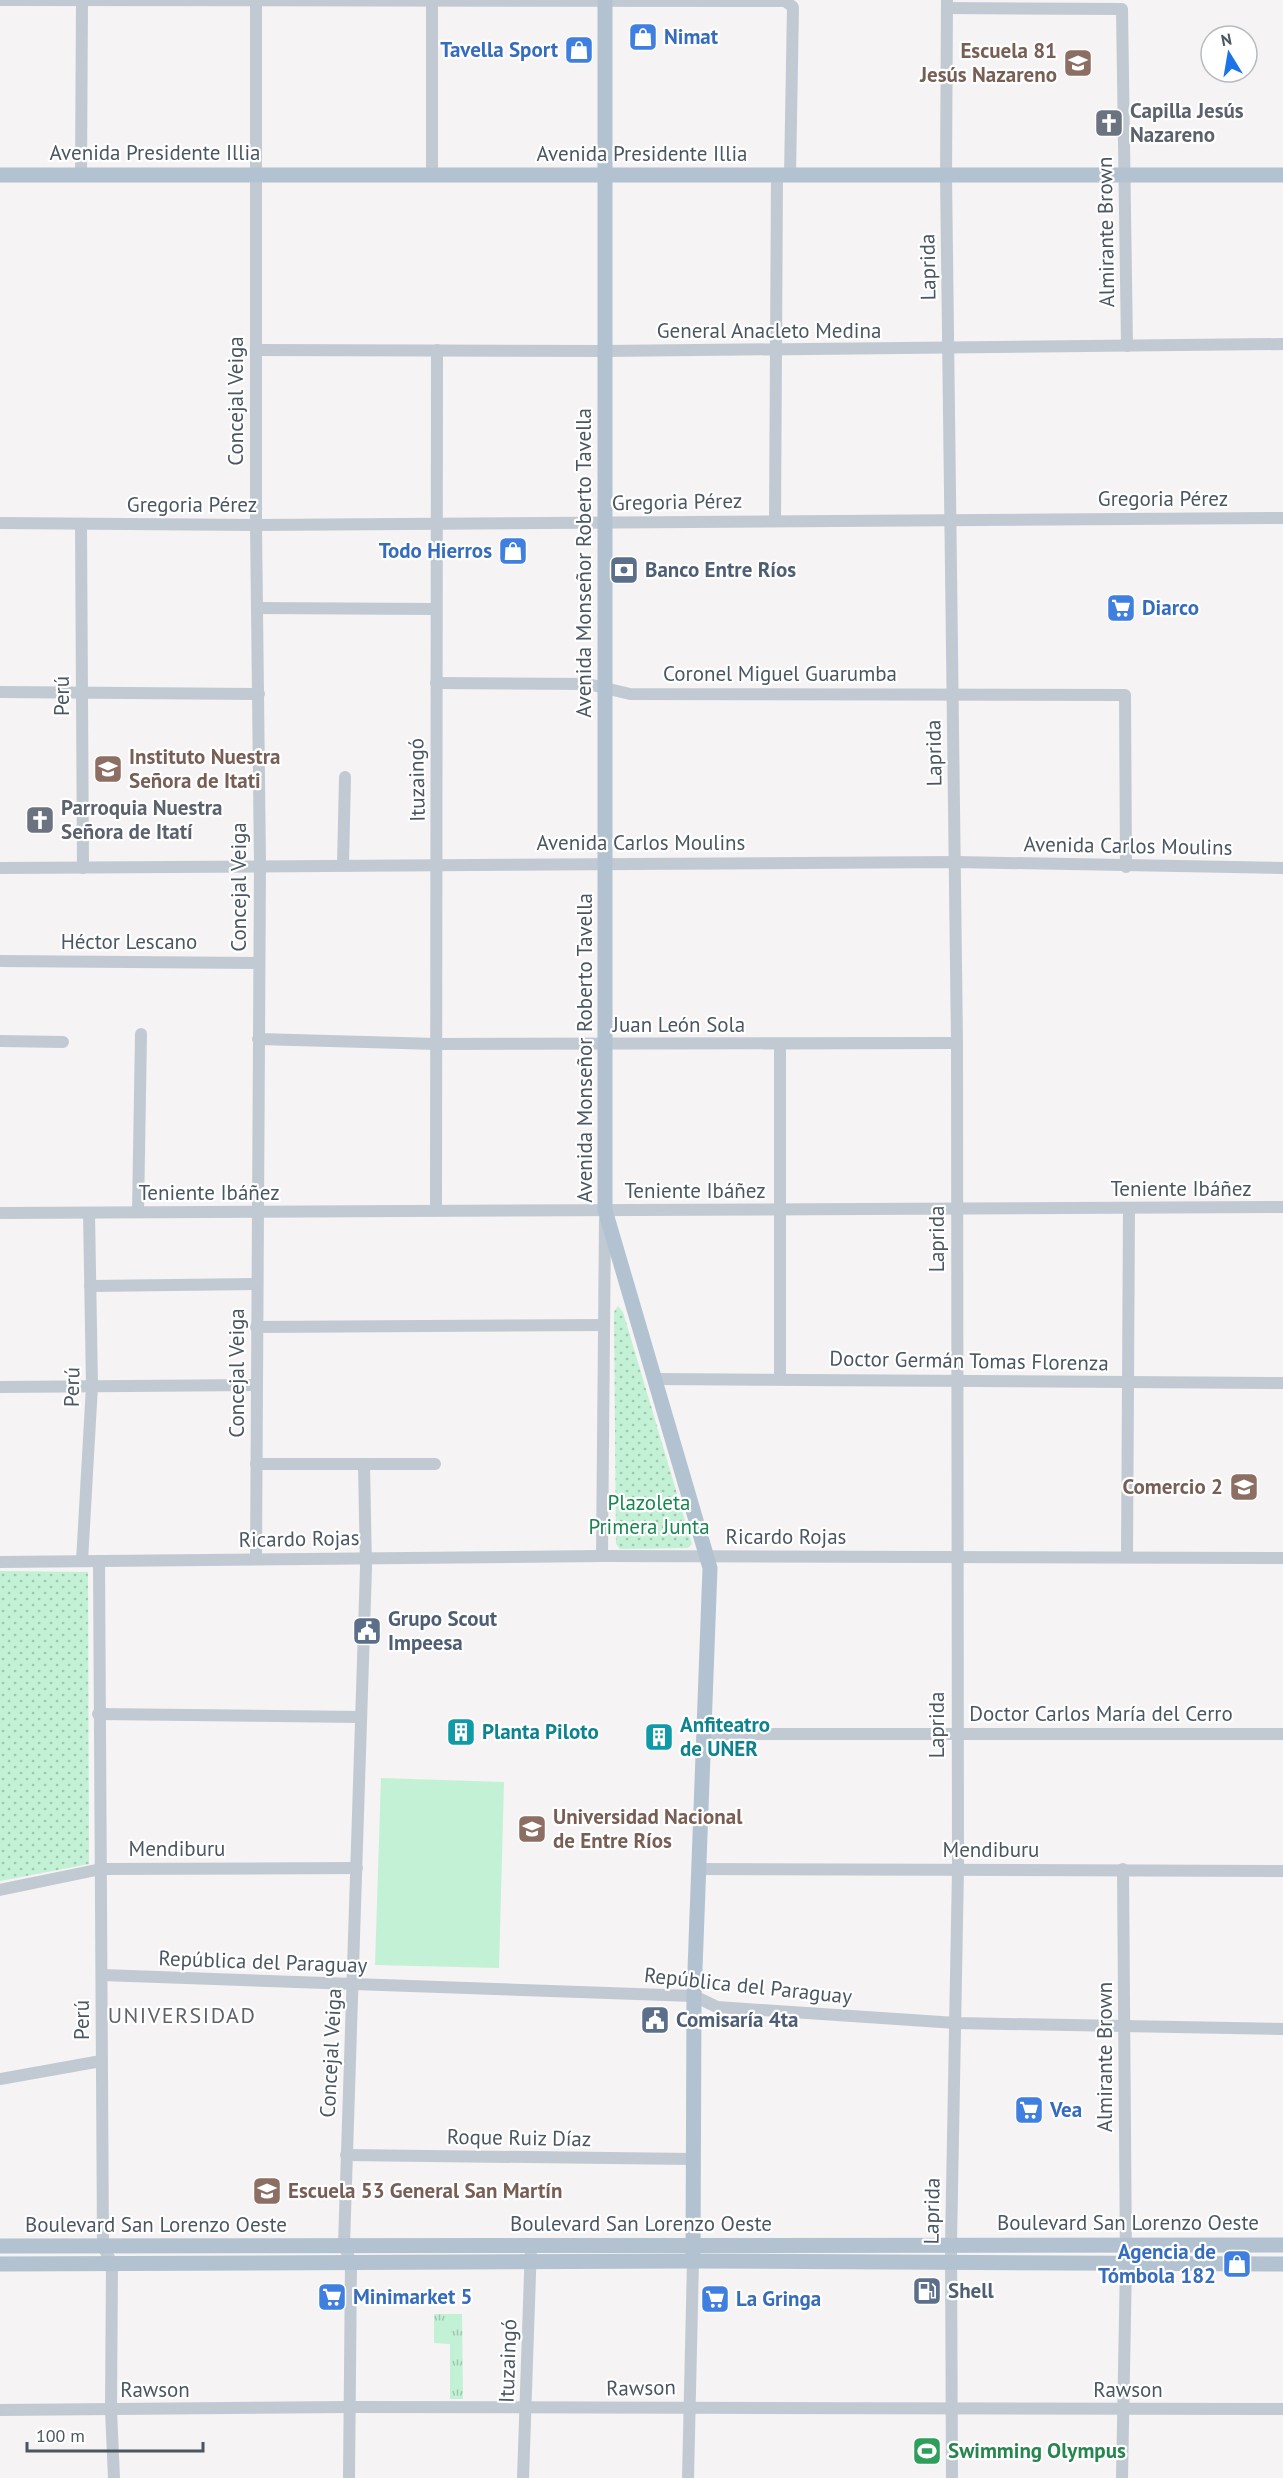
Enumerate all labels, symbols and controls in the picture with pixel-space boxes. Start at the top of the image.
shop icon: Nimat [627,21,659,53]
place label: Nimat [664,23,719,50]
north arrow [1199,24,1259,84]
text: N [1219,28,1233,50]
shop icon: Tavella Sport [563,34,595,66]
place label: Tavella Sport [440,36,559,63]
place label: Escuela 81 Jesús Nazareno [919,37,1057,88]
school or university icon: Escuela 81 Jesús Nazareno [1062,47,1094,79]
place label: Capilla Jesús Nazareno [1130,97,1244,148]
church icon: Capilla Jesús Nazareno [1093,107,1125,139]
street label: Avenida Presidente Illia [50,139,260,166]
street label: Avenida Presidente Illia [537,140,747,167]
street label: Almirante Brown [1091,156,1120,308]
street label: Laprida [913,233,942,301]
street label: General Anacleto Medina [657,317,881,344]
street label: Concejal Veiga [222,336,249,466]
street label: Avenida Monseñor Roberto Tavella [570,408,597,718]
street label: Gregoria Pérez [1098,485,1228,512]
street label: Gregoria Pérez [612,487,742,516]
street label: Gregoria Pérez [127,491,257,518]
shop icon: Todo Hierros [497,535,529,567]
place label: Todo Hierros [379,537,492,564]
bank icon: Banco Entre Ríos [608,554,640,586]
place label: Banco Entre Ríos [645,556,796,583]
supermarket icon: Diarco [1105,592,1137,624]
place label: Diarco [1142,594,1199,621]
street label: Coronel Miguel Guarumba [663,660,897,687]
street label: Perú [48,676,75,716]
street label: Laprida [919,719,948,787]
street label: Ituzaingó [402,738,431,822]
place label: Instituto Nuestra Señora de Itati [129,743,280,794]
school or university icon: Instituto Nuestra Señora de Itati [92,753,124,785]
place label: Parroquia Nuestra Señora de Itatí [61,794,223,845]
church icon: Parroquia Nuestra Señora de Itatí [24,804,56,836]
street label: Concejal Veiga [225,822,252,952]
street label: Avenida Carlos Moulins [537,829,745,856]
street label: Avenida Carlos Moulins [1023,830,1233,861]
street label: Avenida Monseñor Roberto Tavella [571,893,598,1203]
street label: Héctor Lescano [61,928,197,955]
street label: Juan León Sola [612,1011,745,1038]
street label: Teniente Ibáñez [1110,1175,1252,1202]
street label: Teniente Ibáñez [624,1177,766,1204]
street label: Teniente Ibáñez [138,1179,280,1206]
street label: Laprida [923,1206,950,1272]
street label: Concejal Veiga [223,1308,250,1438]
street label: Doctor Germán Tomas Florenza [829,1345,1109,1376]
street label: Perú [58,1367,85,1407]
school or university icon: Comercio 2 [1228,1471,1260,1503]
place label: Comercio 2 [1123,1473,1223,1500]
park label: Plazoleta Primera Junta [588,1489,710,1540]
street label: Ricardo Rojas [726,1523,846,1550]
street label: Ricardo Rojas [238,1524,360,1553]
place label: Grupo Scout Impeesa [388,1605,498,1656]
public building icon: Grupo Scout Impeesa [351,1615,383,1647]
street label: Laprida [923,1692,950,1758]
street label: Doctor Carlos María del Cerro [969,1700,1233,1727]
place label: Anfiteatro de UNER [680,1711,770,1762]
building icon: Planta Piloto [445,1716,477,1748]
place label: Planta Piloto [482,1718,599,1745]
building icon: Anfiteatro de UNER [643,1721,675,1753]
place label: Universidad Nacional de Entre Ríos [553,1803,743,1854]
school or university icon: Universidad Nacional de Entre Ríos [516,1813,548,1845]
street label: Mendiburu [129,1835,225,1862]
street label: Mendiburu [943,1836,1039,1863]
street label: República del Paraguay [158,1944,368,1979]
street label: República del Paraguay [643,1961,854,2010]
street label: Almirante Brown [1091,1982,1118,2132]
street label: Concejal Veiga [314,1988,347,2118]
street label: Perú [68,2000,95,2040]
district label: UNIVERSIDAD [108,2001,256,2029]
public building icon: Comisaría 4ta [639,2004,671,2036]
place label: Comisaría 4ta [676,2006,799,2033]
supermarket icon: Vea [1013,2094,1045,2126]
place label: Vea [1049,2096,1082,2123]
street label: Roque Ruiz Díaz [447,2123,591,2152]
school or university icon: Escuela 53 General San Martín [251,2175,283,2207]
place label: Escuela 53 General San Martín [288,2177,562,2204]
street label: Laprida [917,2177,946,2245]
street label: Boulevard San Lorenzo Oeste [997,2209,1259,2236]
street label: Boulevard San Lorenzo Oeste [510,2210,772,2237]
street label: Boulevard San Lorenzo Oeste [25,2211,287,2238]
place label: Agencia de Tómbola 182 [1098,2238,1216,2289]
shop icon: Agencia de Tómbola 182 [1221,2248,1253,2280]
fuel station icon: Shell [911,2275,943,2307]
place label: Shell [948,2277,994,2304]
supermarket icon: Minimarket 5 [316,2281,348,2313]
place label: Minimarket 5 [353,2283,473,2310]
supermarket icon: La Gringa [699,2283,731,2315]
place label: La Gringa [736,2285,821,2312]
street label: Ituzaingó [493,2319,522,2403]
street label: Rawson [606,2373,676,2402]
street label: Rawson [120,2376,190,2403]
street label: Rawson [1093,2376,1163,2403]
scale bar [27,2415,202,2453]
text: 100 m [36,2424,85,2447]
sports icon: Swimming Olympus [911,2435,943,2467]
place label: Swimming Olympus [948,2437,1126,2464]

